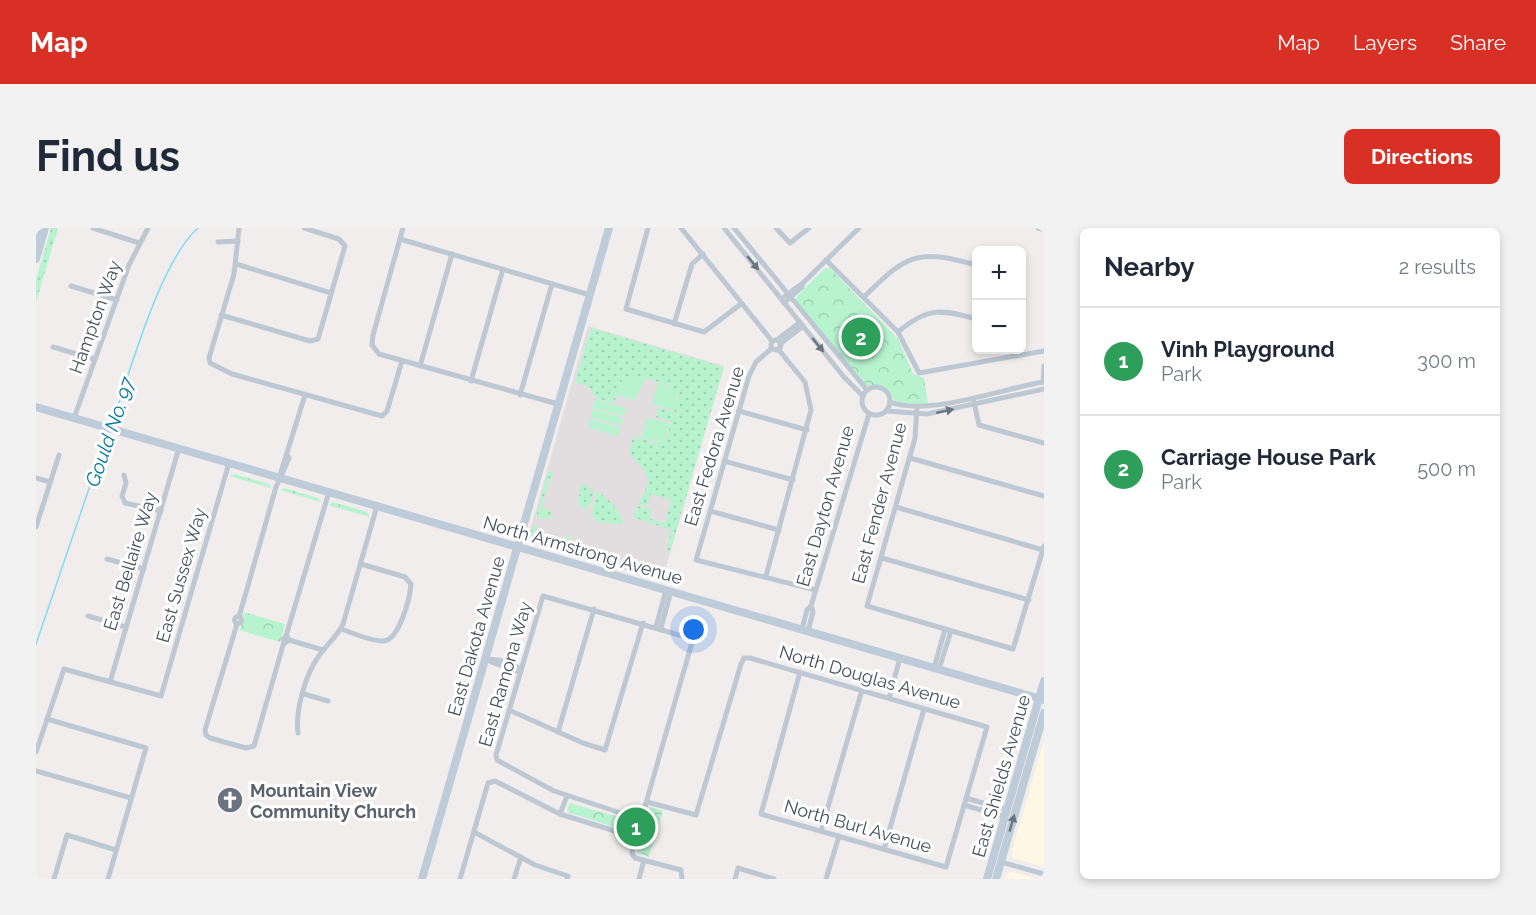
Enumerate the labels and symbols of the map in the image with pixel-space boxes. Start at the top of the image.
one-way arrow [746,256,758,271]
street label: Hampton Way [65,257,125,376]
pin: 2 [842,314,880,360]
one-way arrow [811,337,823,352]
street label: East Fedora Avenue [680,363,748,528]
water label: Gould No. 97 [80,373,140,490]
one-way arrow [935,406,954,415]
street label: East Fender Avenue [847,420,911,586]
street label: East Dayton Avenue [792,423,858,589]
street label: East Bellaire Way [99,489,161,633]
street label: East Sussex Way [152,505,210,645]
street label: North Armstrong Avenue [481,511,686,589]
street label: East Dakota Avenue [443,553,509,718]
street label: East Ramona Way [474,599,536,749]
your location [679,615,708,644]
street label: North Douglas Avenue [777,641,964,713]
street label: East Shields Avenue [968,692,1034,860]
place label: Mountain View Community Church [250,780,416,822]
church icon: Mountain View Community Church [215,785,245,815]
street label: North Burl Avenue [782,795,935,857]
pin: 1 [616,804,656,850]
one-way arrow [1008,814,1018,832]

